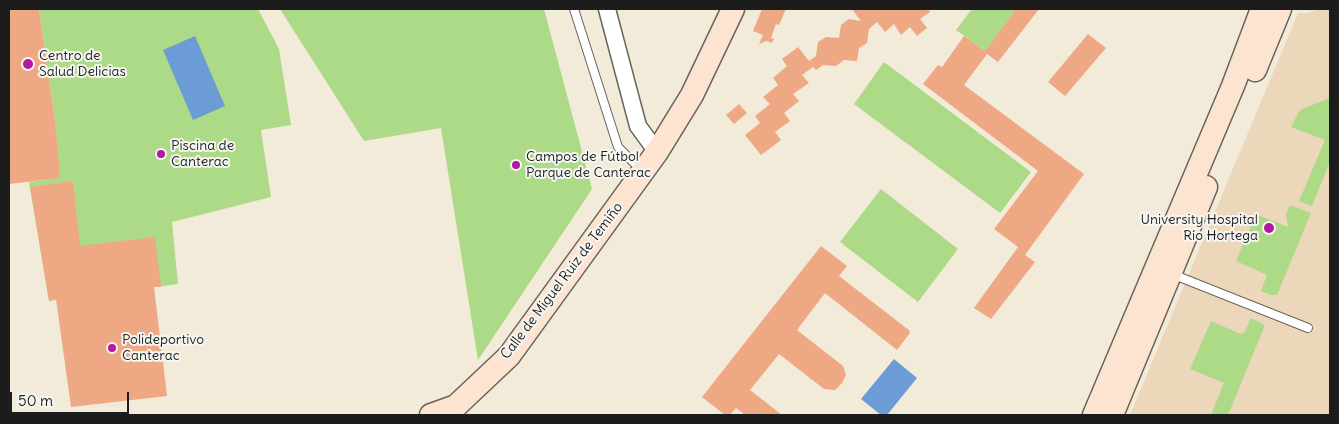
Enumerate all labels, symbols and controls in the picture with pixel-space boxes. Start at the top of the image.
place label: Centro de Salud Delicias [39,48,126,80]
marker: Centro de Salud Delicias [21,57,35,71]
place label: Piscina de Canterac [171,138,234,170]
marker: Piscina de Canterac [155,148,167,160]
place label: Campos de Fútbol Parque de Canterac [526,149,651,182]
marker: Campos de Fútbol Parque de Canterac [510,159,522,171]
street label: Calle de Miguel Ruiz de Temiño [497,199,627,363]
place label: University Hospital Río Hortega [1141,212,1258,244]
marker: University Hospital Río Hortega [1262,221,1276,235]
place label: Polideportivo Canterac [122,332,204,364]
marker: Polideportivo Canterac [106,342,118,354]
scale bar [12,382,131,414]
text: 50 m [18,391,53,410]

